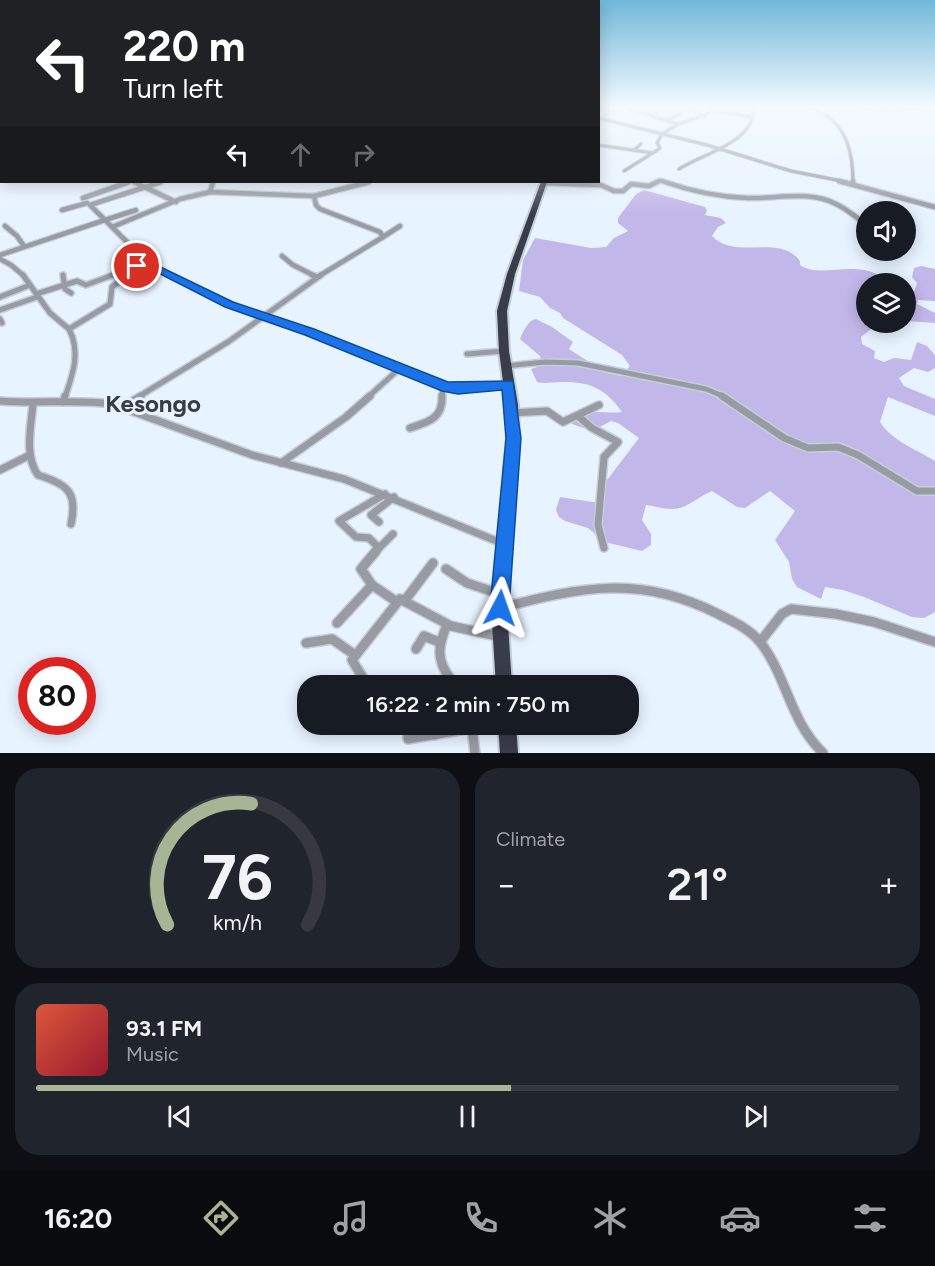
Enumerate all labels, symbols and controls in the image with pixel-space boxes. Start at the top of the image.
text: 220 m [123,21,245,72]
icon: left [24,24,102,102]
text: Turn left [123,72,223,105]
icon: left [221,138,254,171]
icon: ahead [284,138,317,171]
icon: right [347,138,380,171]
map controls [856,201,916,333]
button: sound [856,201,916,261]
pin [111,240,162,291]
icon: arrive [120,249,153,282]
button: layers [856,273,916,333]
district label: Kesongo [105,389,201,418]
position arrow [468,576,532,640]
speed limit sign: 80 [18,657,96,735]
text: 16:22 · 2 min · 750 m [366,691,570,718]
text: Climate [496,827,565,851]
text: 76 [202,840,273,915]
text: 21° [667,857,728,911]
text: − [496,865,517,904]
text: + [878,865,899,904]
text: km/h [213,910,262,935]
text: 93.1 FM [126,1015,202,1042]
text: Music [126,1042,179,1066]
icon: previous [163,1100,196,1133]
icon: pause [451,1100,484,1133]
icon: next [739,1100,772,1133]
icon: directions [200,1197,242,1239]
icon: music [330,1197,372,1239]
icon: phone [460,1197,502,1239]
icon: climate [589,1197,631,1239]
icon: car [719,1197,761,1239]
icon: filters [849,1197,891,1239]
text: 16:20 [44,1202,112,1235]

